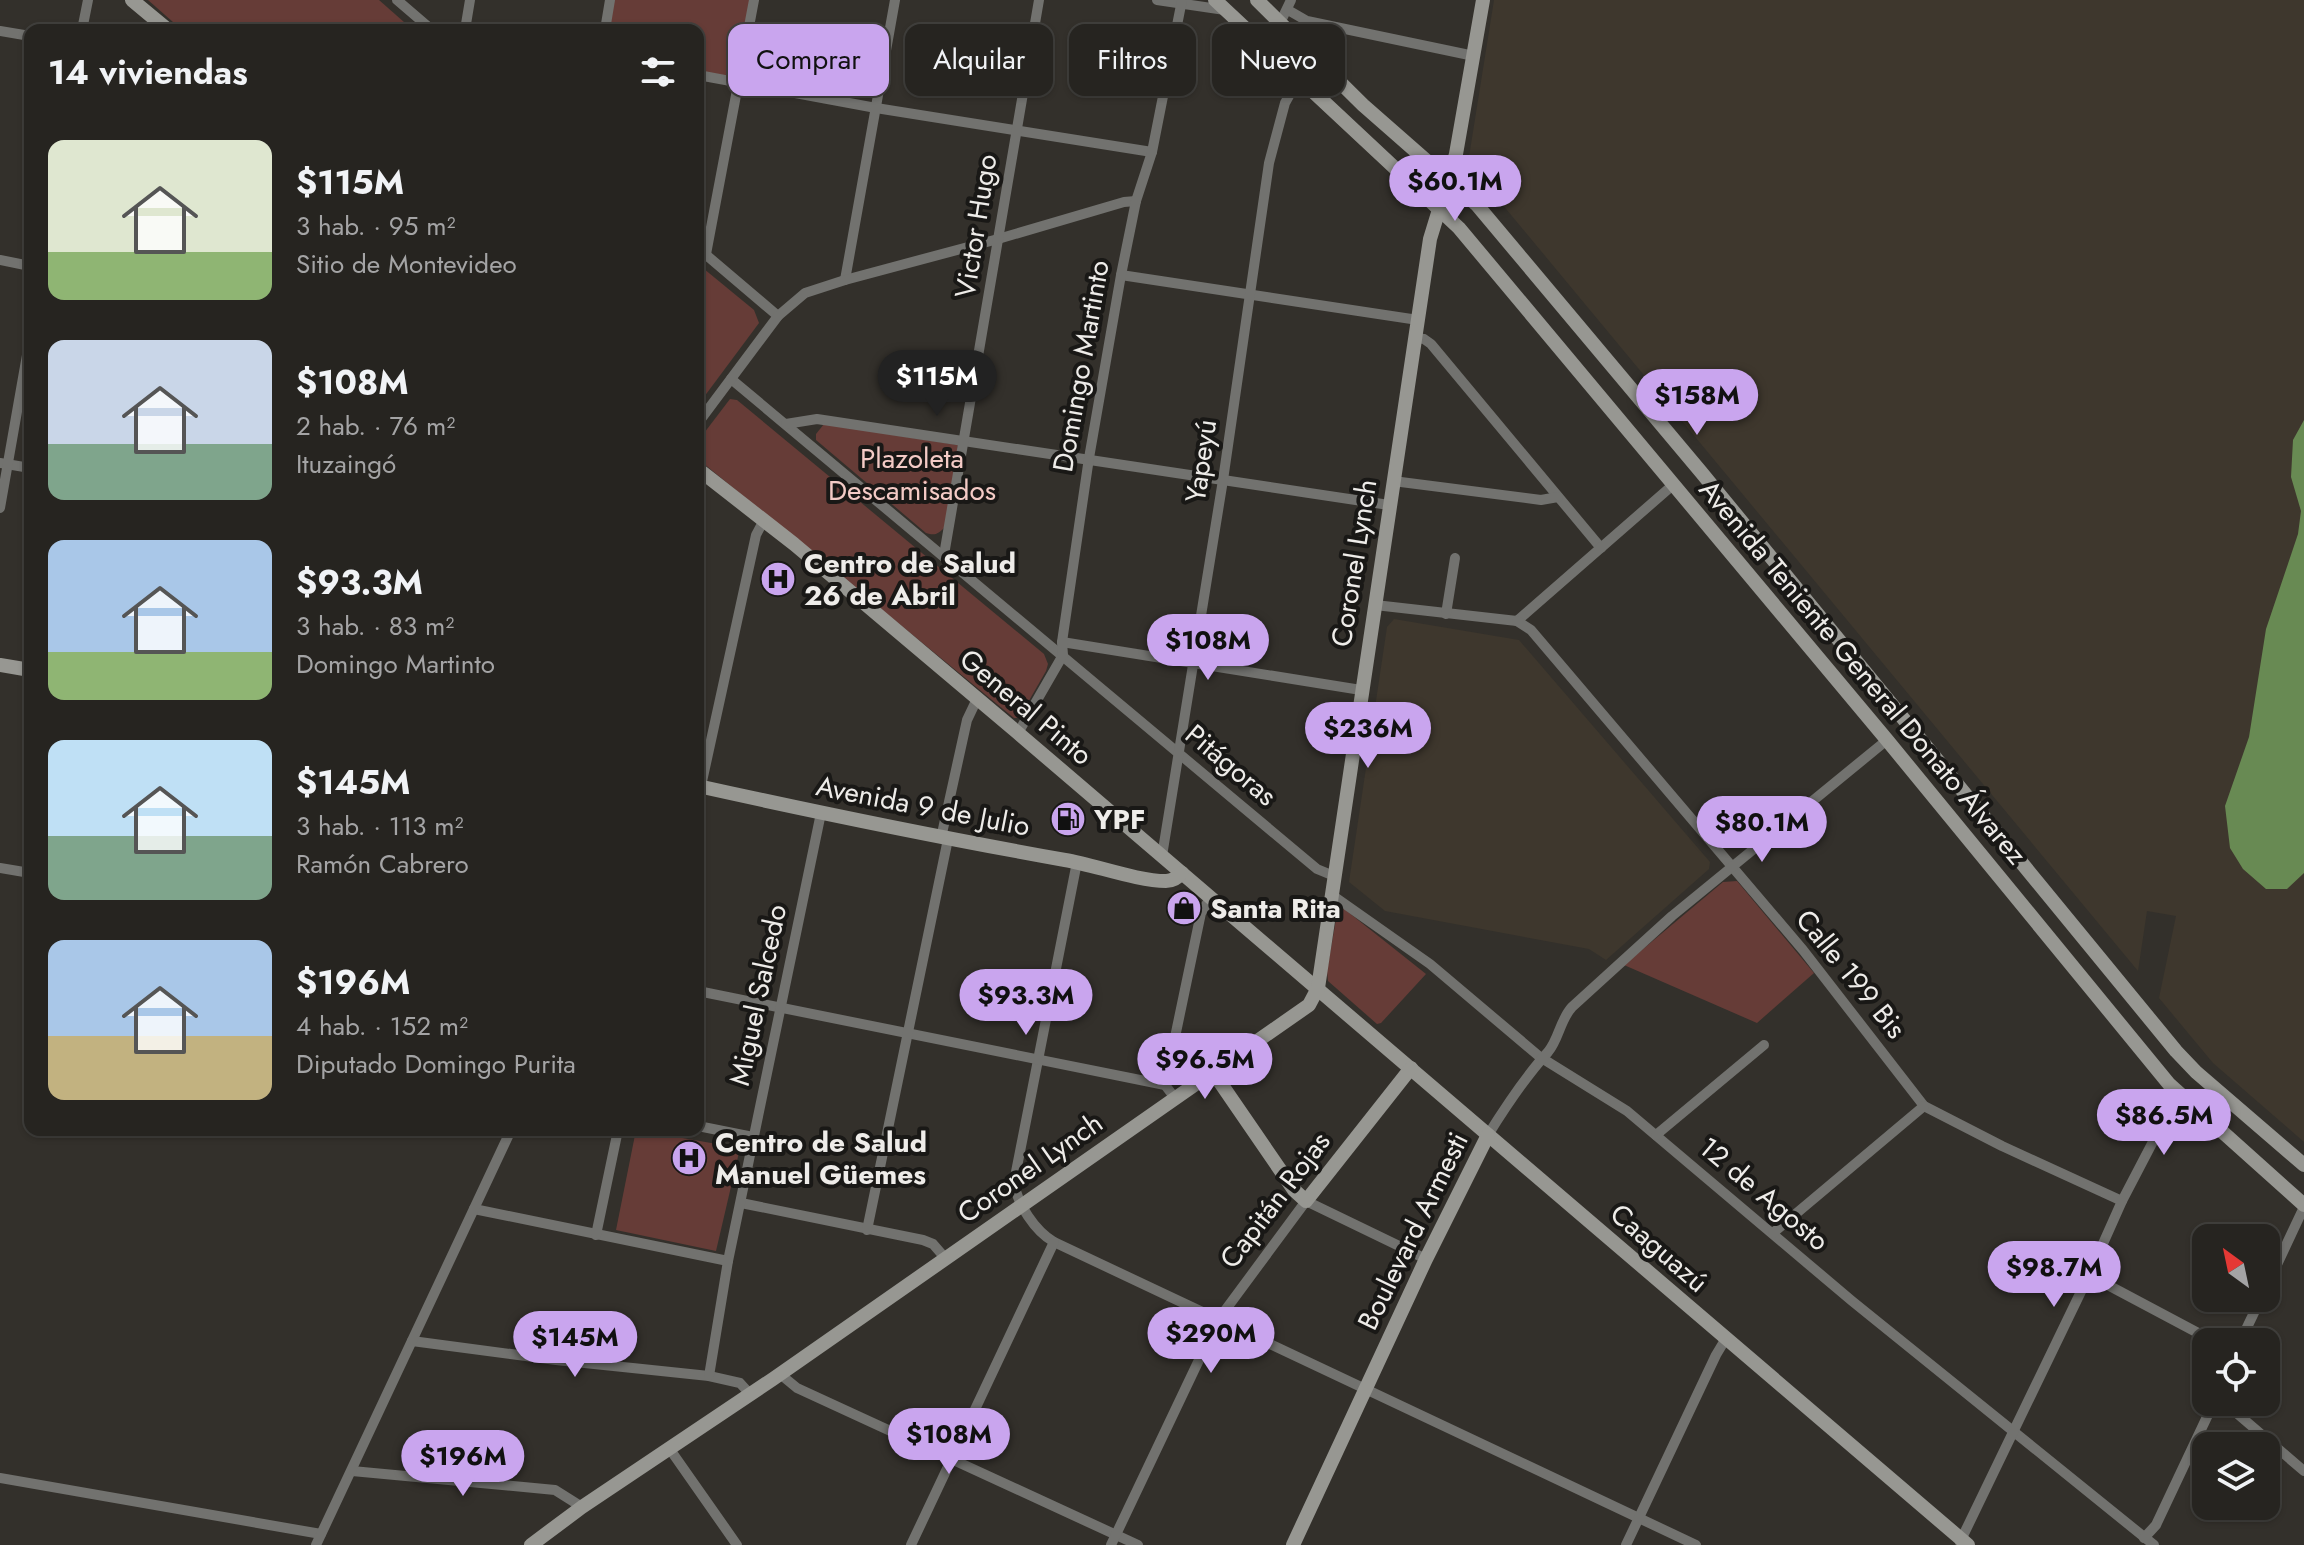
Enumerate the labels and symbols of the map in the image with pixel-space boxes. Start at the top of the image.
street label: Victor Hugo [944,151,1008,301]
pin: $60.1M [1390,155,1520,223]
street label: Domingo Martinto [1042,257,1120,475]
pin: $115M [881,350,993,418]
pin: $158M [1641,369,1753,437]
street label: Yapeyú [1175,417,1227,505]
park label: Plazoleta Descamisados [828,438,996,511]
street label: Avenida Teniente General Donato Álvarez [1689,471,2037,873]
street label: Coronel Lynch [1321,476,1387,650]
place label: Centro de Salud 26 de Abril [804,543,1016,616]
hospital icon: Centro de Salud 26 de Abril [759,560,797,598]
pin: $108M [1152,614,1264,682]
street label: General Pinto [951,639,1101,775]
pin: $236M [1312,702,1424,770]
street label: Pitágoras [1176,714,1286,816]
street label: Avenida 9 de Julio [813,765,1033,847]
pin: $80.1M [1697,796,1827,864]
place label: YPF [1093,799,1145,840]
fuel station icon: YPF [1049,800,1087,838]
place label: Santa Rita [1210,888,1341,929]
shop icon: Santa Rita [1165,889,1203,927]
street label: Miguel Salcedo [719,901,797,1089]
street label: Calle 199 Bis [1786,901,1916,1047]
pin: $93.3M [961,969,1091,1037]
pin: $96.5M [1140,1033,1270,1101]
pin: $86.5M [2099,1089,2229,1157]
street label: Coronel Lynch [949,1103,1111,1233]
place label: Centro de Salud Manuel Güemes [715,1122,927,1195]
street label: Capitán Rojas [1210,1123,1340,1277]
street label: Boulevard Armesti [1347,1125,1479,1337]
street label: 12 de Agosto [1690,1127,1838,1261]
hospital icon: Centro de Salud Manuel Güemes [670,1139,708,1177]
street label: Caaguazú [1601,1194,1717,1302]
north arrow [2192,1224,2280,1312]
pin: $98.7M [1989,1241,2119,1309]
pin: $290M [1155,1307,1267,1375]
pin: $145M [519,1311,631,1379]
pin: $108M [893,1408,1005,1476]
pin: $196M [407,1430,519,1498]

